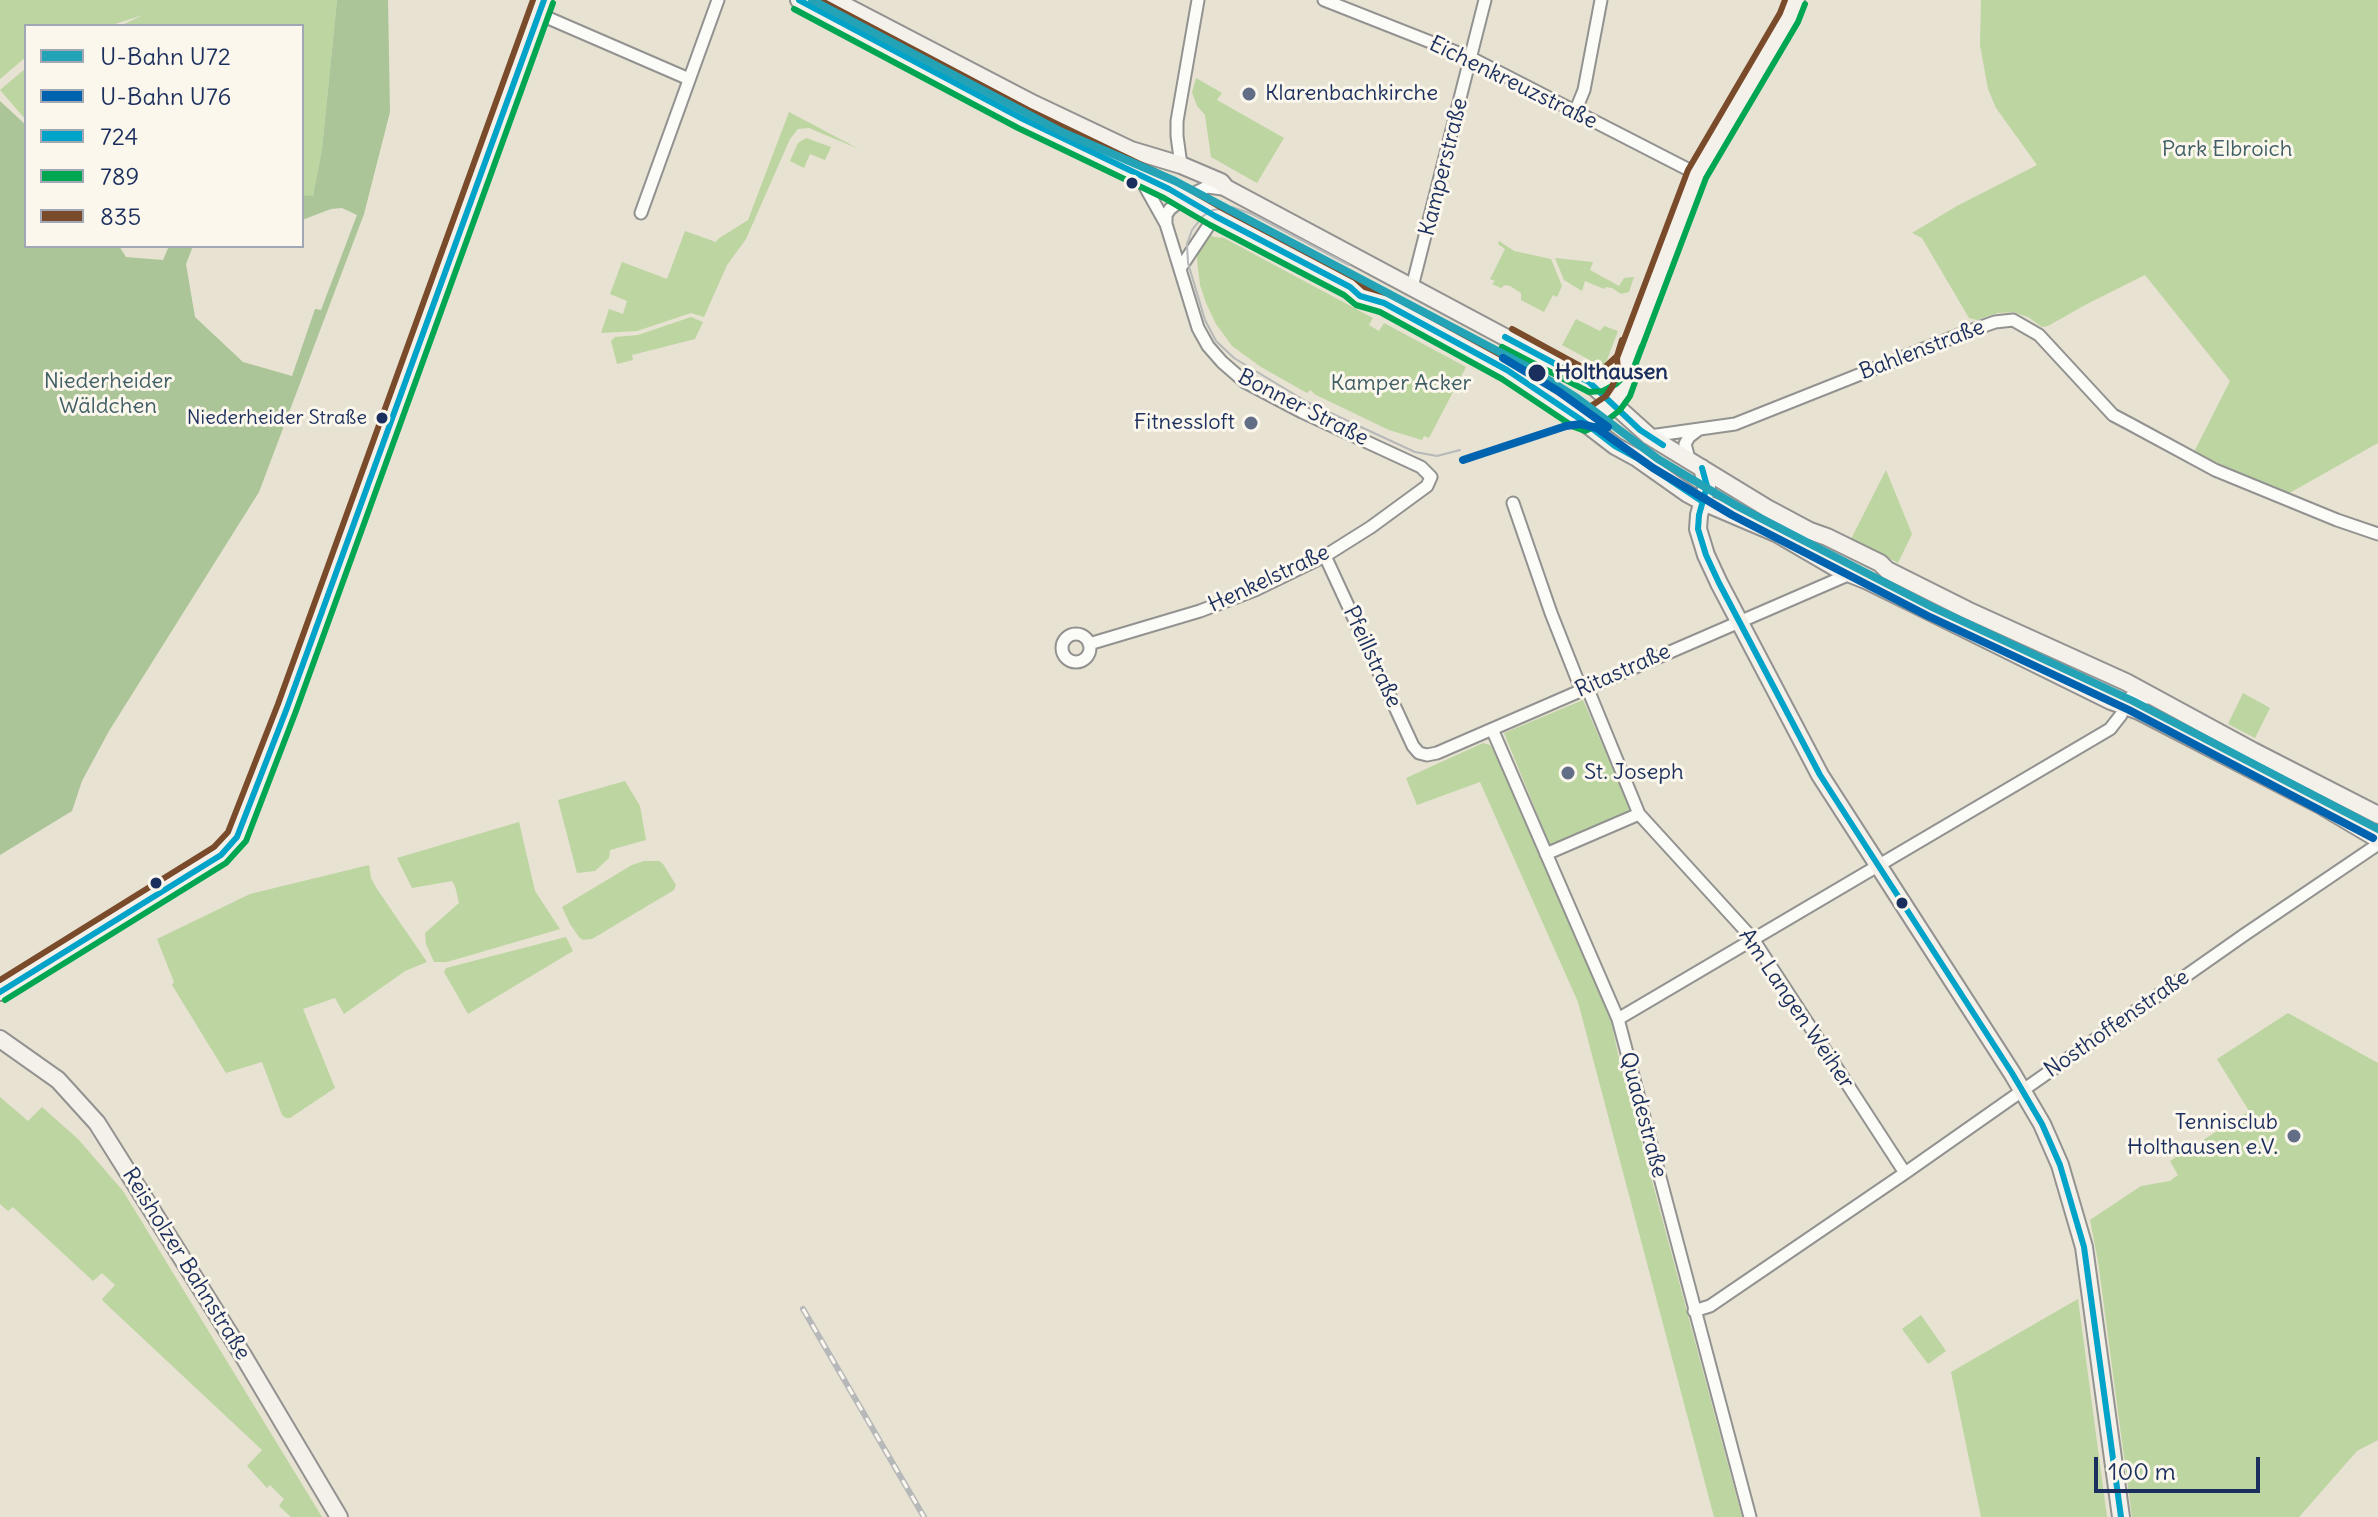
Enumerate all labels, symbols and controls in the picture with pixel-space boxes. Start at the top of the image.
legend [24,24,304,248]
street label: Eichenkreuzstraße [1425,31,1601,135]
text: U-Bahn U72 [100,41,231,71]
text: U-Bahn U76 [100,81,231,111]
place label: Klarenbachkirche [1265,81,1438,107]
marker: Klarenbachkirche [1240,85,1258,103]
street label: Kamperstraße [1414,95,1474,239]
text: 724 [100,121,138,151]
park label: Park Elbroich [2162,137,2292,163]
text: 789 [100,161,139,191]
unlabelled marker [1124,175,1140,191]
text: 835 [100,201,141,231]
street label: Bahlenstraße [1856,314,1988,386]
place label: Holthausen [1555,360,1668,386]
marker: Holthausen [1526,362,1548,384]
street label: Bonner Straße [1233,364,1373,452]
park label: Niederheider Wäldchen [44,369,172,420]
park label: Kamper Acker [1330,371,1472,397]
place label: Niederheider Straße [187,406,367,430]
marker: Niederheider Straße [374,410,390,426]
place label: Fitnessloft [1134,410,1235,436]
marker: Fitnessloft [1242,414,1260,432]
street label: Henkelstraße [1204,539,1334,619]
street label: Pfeillstraße [1337,602,1407,712]
street label: Ritastraße [1571,638,1675,704]
place label: St. Joseph [1584,760,1684,786]
marker: St. Joseph [1559,764,1577,782]
unlabelled marker [148,875,164,891]
unlabelled marker [1894,895,1910,911]
street label: Am Langen Weiher [1733,924,1859,1094]
street label: Nosthoffenstraße [2040,964,2194,1084]
street label: Quadestraße [1614,1049,1672,1181]
place label: Tennisclub Holthausen e.V. [2127,1110,2278,1162]
marker: Tennisclub Holthausen e.V. [2285,1127,2303,1145]
street label: Reisholzer Bahnstraße [116,1163,256,1365]
scale bar [2098,1441,2264,1491]
text: 100 m [2108,1456,2176,1486]

